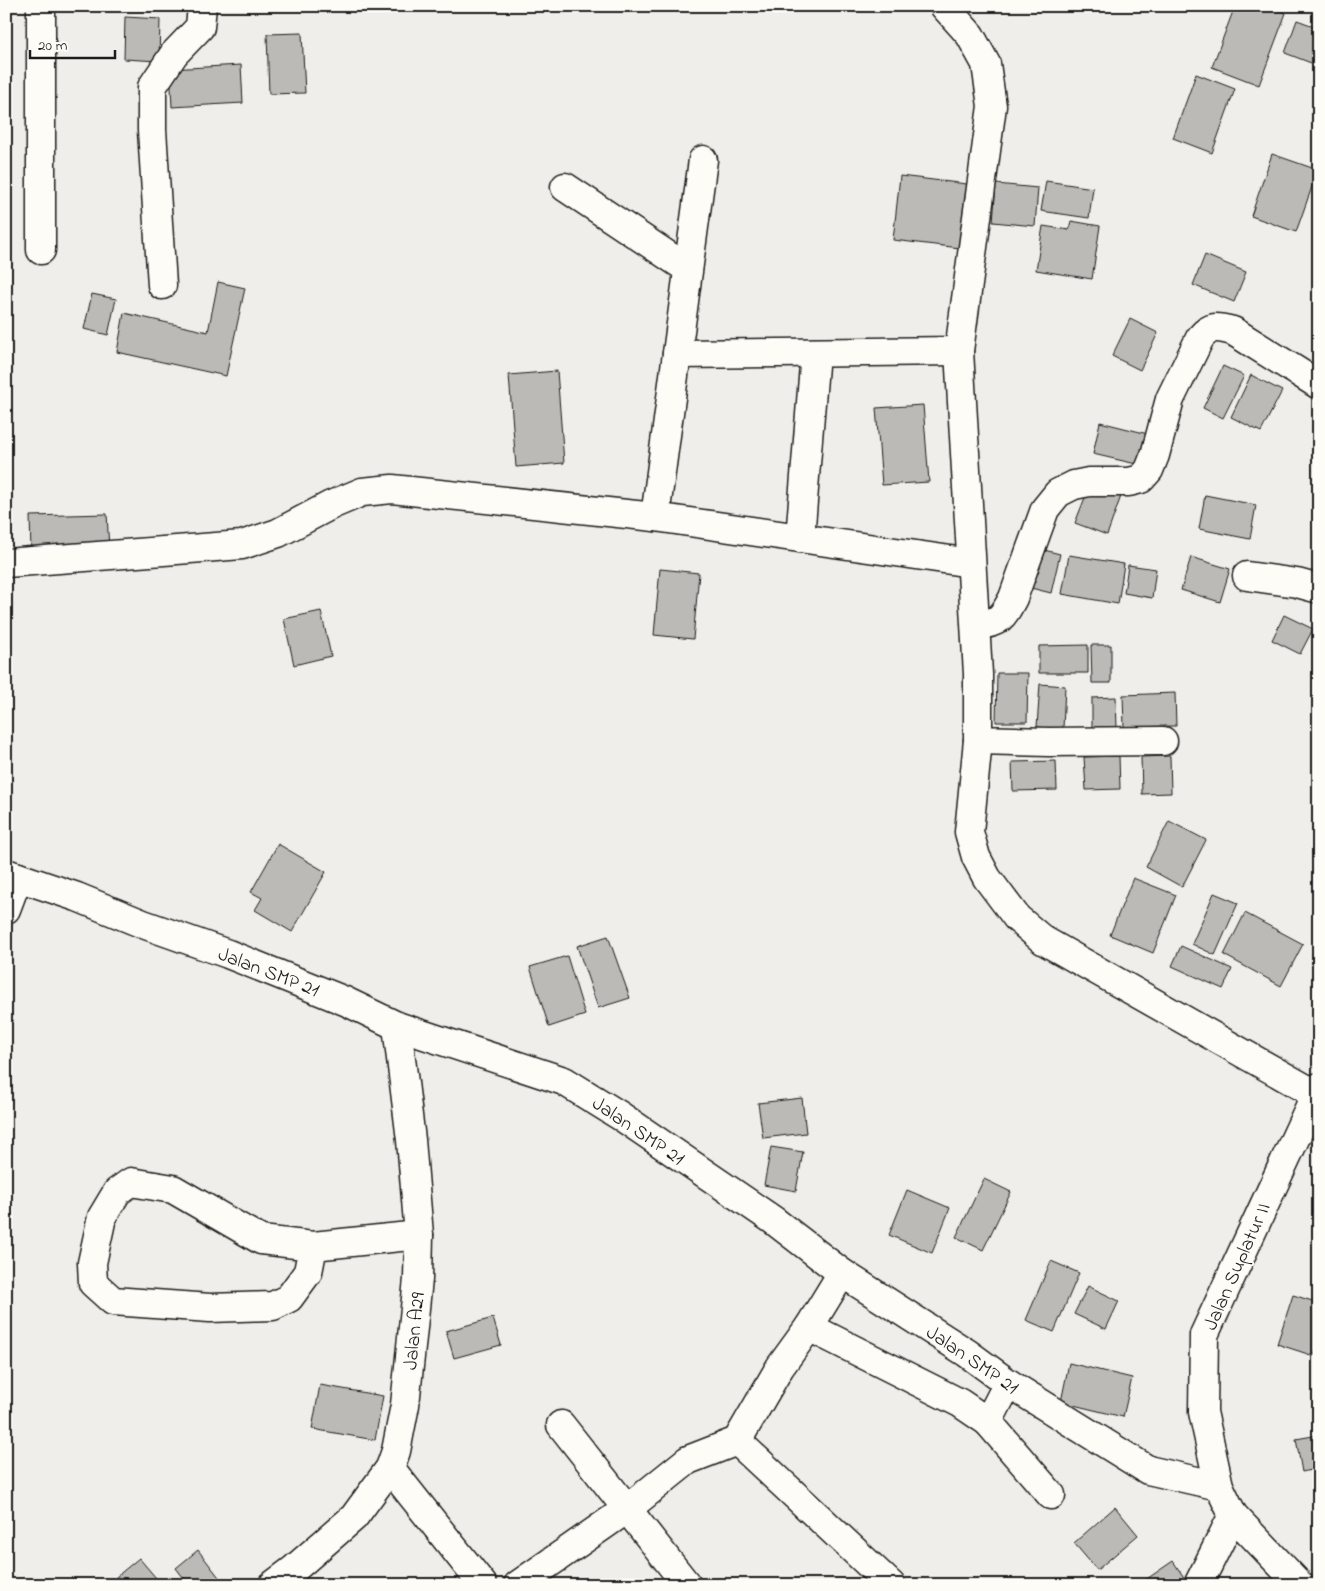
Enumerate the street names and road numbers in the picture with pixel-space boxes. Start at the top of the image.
street label: Jalan SMP 21 [213,941,323,1006]
street label: Jalan SMP 21 [585,1090,690,1174]
street label: Jalan Suplatur II [1197,1199,1279,1335]
street label: Jalan A29 [397,1291,434,1372]
street label: Jalan SMP 21 [919,1319,1024,1403]

